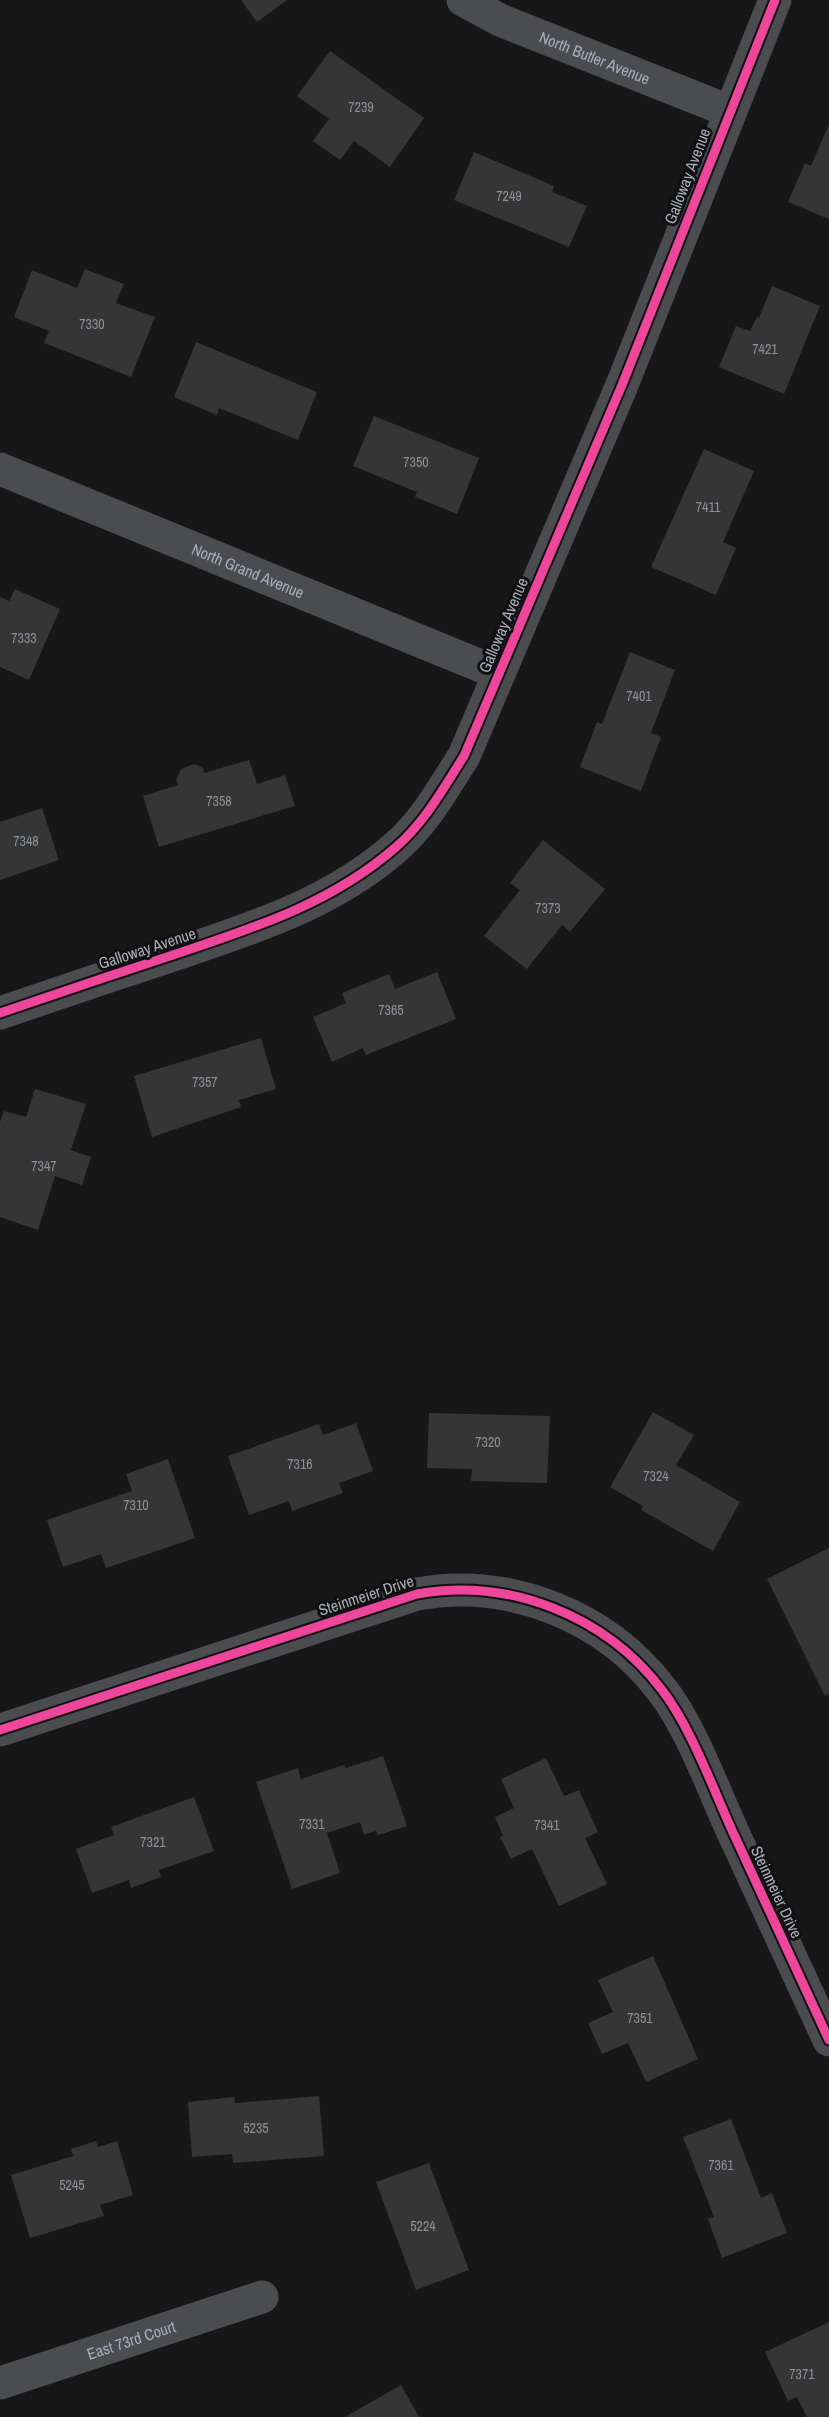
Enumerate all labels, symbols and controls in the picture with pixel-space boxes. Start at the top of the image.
street label: North Butler Avenue [536,26,653,90]
house number: 7239 [348,98,374,116]
street label: Galloway Avenue [659,125,715,227]
house number: 7249 [496,187,522,205]
house number: 7330 [79,315,105,333]
house number: 7421 [752,340,778,358]
house number: 7350 [403,453,429,471]
house number: 7411 [696,498,721,516]
street label: North Grand Avenue [189,538,307,603]
street label: Galloway Avenue [473,574,533,676]
house number: 7333 [11,629,37,647]
house number: 7401 [626,687,652,705]
house number: 7358 [206,792,232,810]
house number: 7348 [13,832,39,850]
house number: 7373 [535,899,561,917]
street label: Galloway Avenue [95,922,199,974]
house number: 7365 [378,1001,404,1019]
house number: 7357 [192,1073,218,1091]
house number: 7347 [31,1157,57,1175]
house number: 7320 [475,1433,501,1451]
house number: 7316 [287,1455,313,1473]
house number: 7324 [643,1467,669,1485]
house number: 7310 [123,1496,149,1514]
street label: Steinmeier Drive [315,1569,417,1621]
house number: 7331 [299,1815,325,1833]
house number: 7341 [534,1816,560,1834]
house number: 7321 [140,1833,166,1851]
street label: Steinmeier Drive [746,1842,808,1942]
house number: 7351 [627,2009,653,2027]
house number: 5235 [243,2119,269,2137]
house number: 7361 [708,2156,734,2174]
house number: 5245 [59,2176,85,2194]
house number: 5224 [410,2217,436,2235]
street label: East 73rd Court [84,2315,179,2365]
house number: 7371 [789,2365,815,2383]

